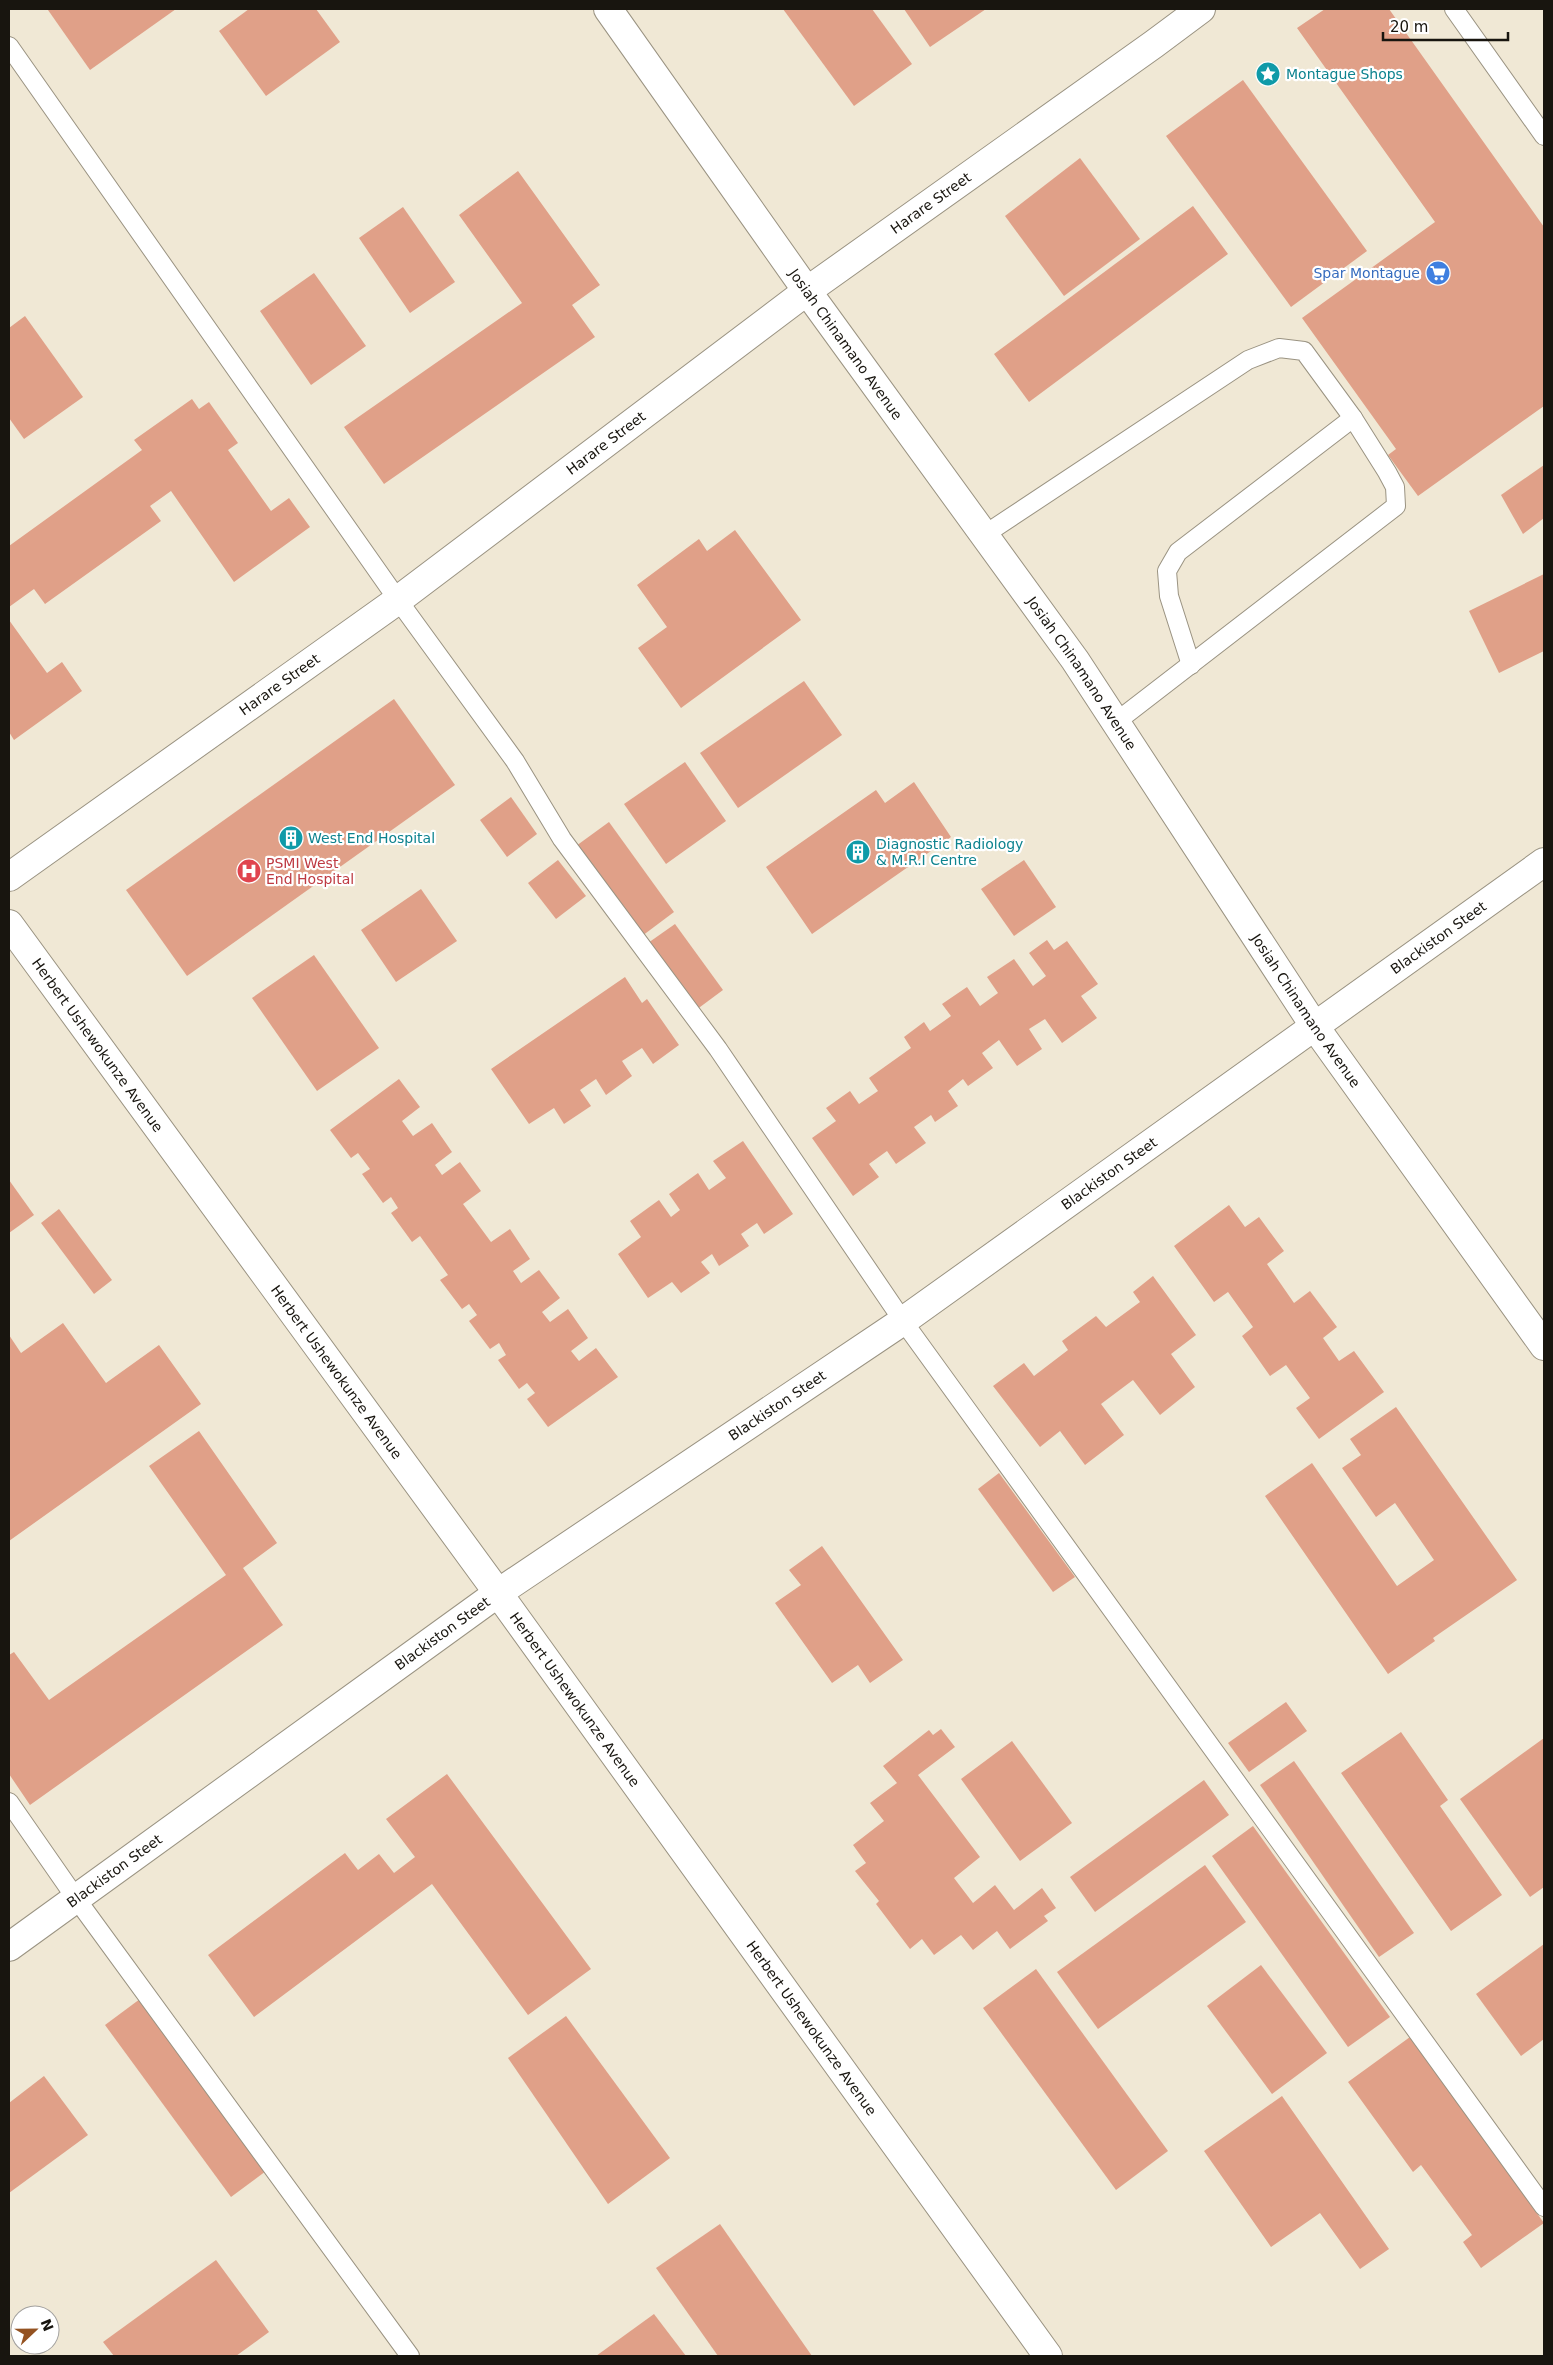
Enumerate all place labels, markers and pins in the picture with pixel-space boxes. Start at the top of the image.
place icon: Montague Shops [1255,61,1281,87]
place label: Montague Shops [1286,66,1403,82]
supermarket icon: Spar Montague [1425,260,1451,286]
place label: Spar Montague [1313,265,1420,281]
building icon: West End Hospital [278,825,304,851]
place label: West End Hospital [308,830,435,846]
place label: Diagnostic Radiology & M.R.I Centre [876,836,1023,868]
building icon: Diagnostic Radiology & M.R.I Centre [845,839,871,865]
place label: PSMI West End Hospital [266,855,354,887]
hospital icon: PSMI West End Hospital [236,858,262,884]

